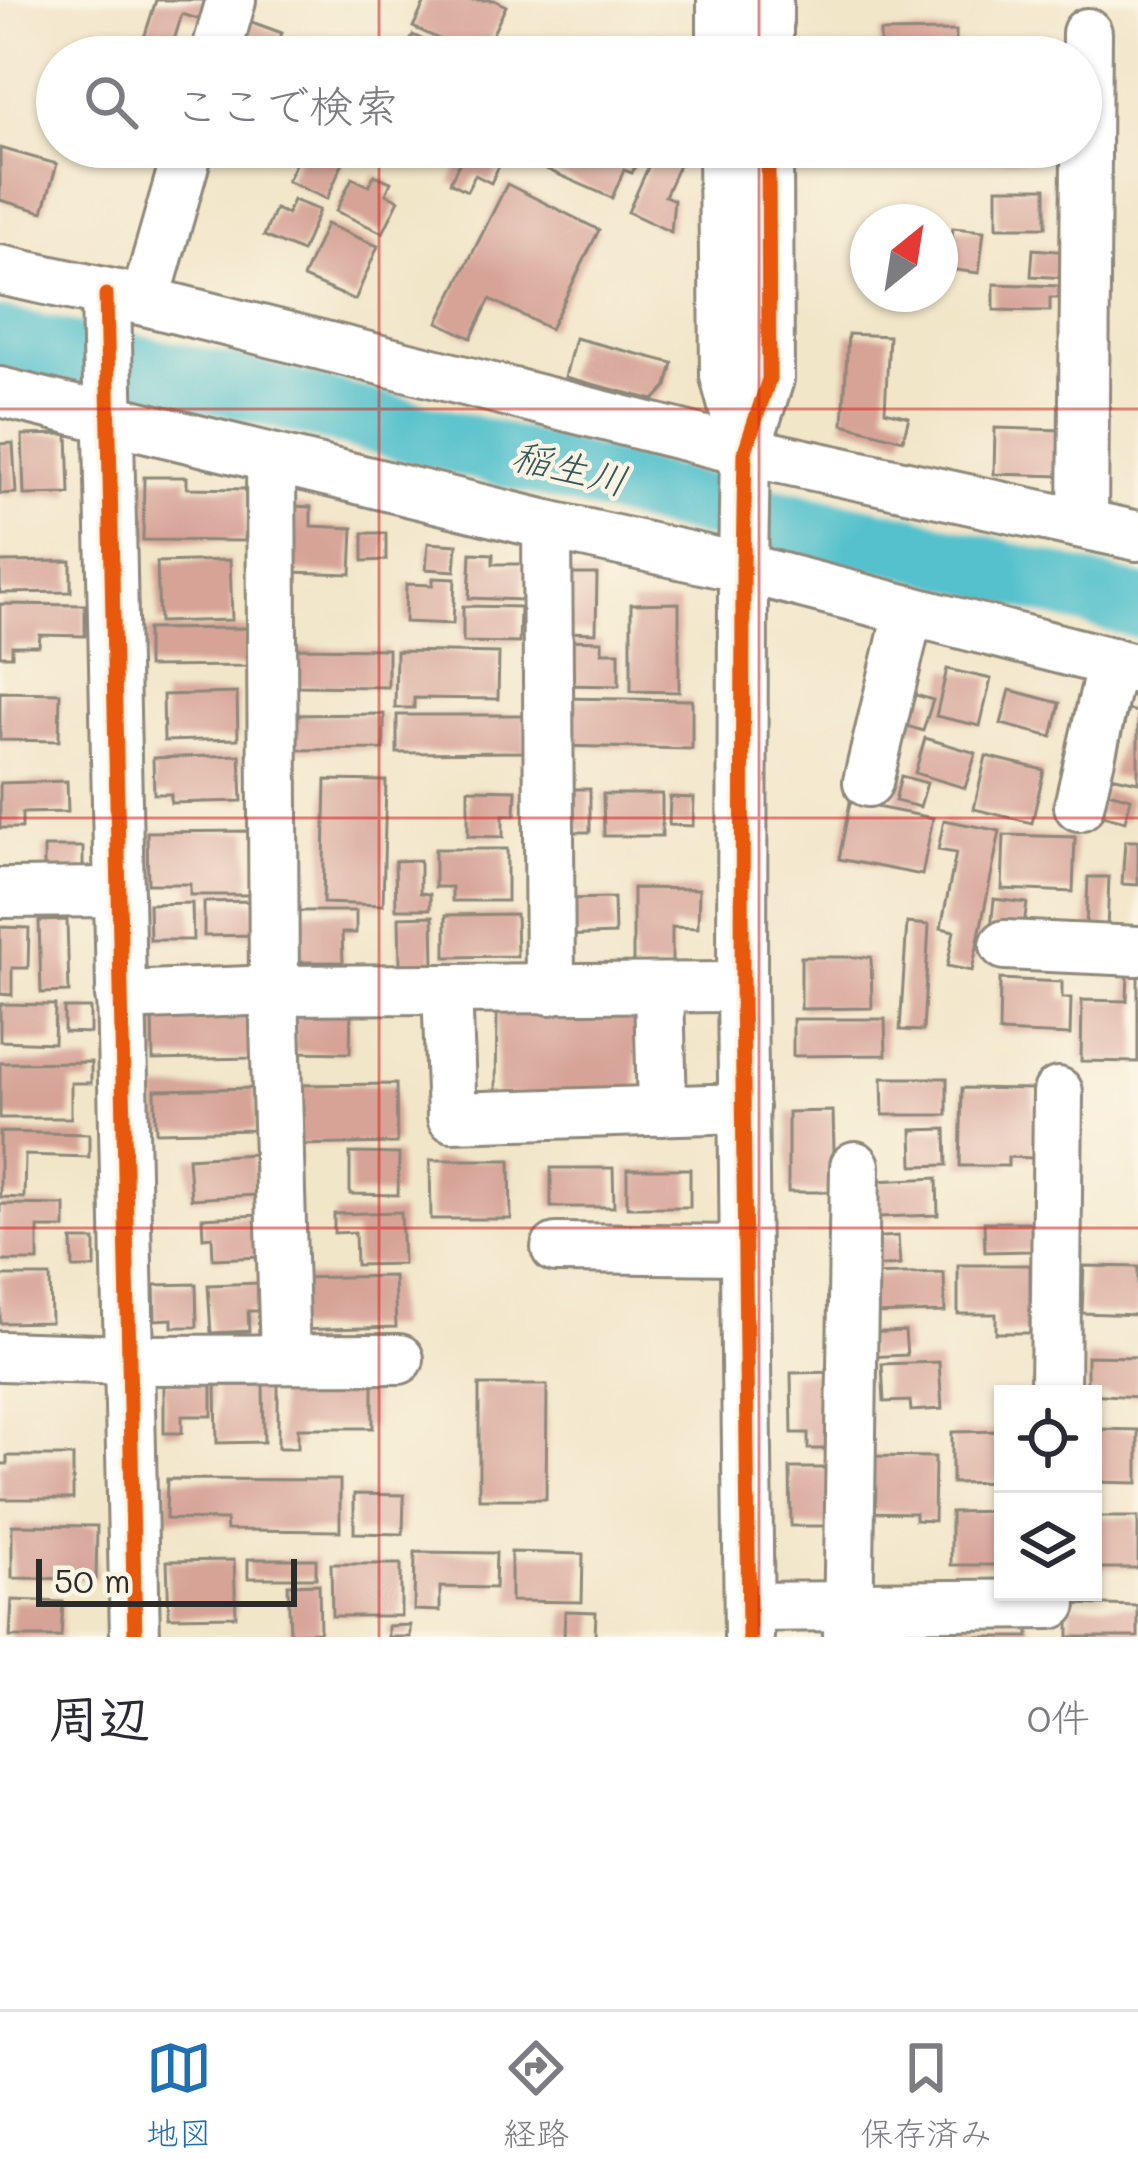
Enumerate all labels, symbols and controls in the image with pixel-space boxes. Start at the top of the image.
search box [36,36,1102,168]
icon: search [78,69,144,135]
text: ここで検索 [174,75,399,133]
north arrow [850,204,958,312]
water label: 稲生川 [507,428,633,505]
map controls [994,1385,1102,1601]
button: locate [994,1385,1102,1493]
button: layers [994,1493,1102,1601]
scale bar [36,1553,297,1606]
text: 50 m [54,1558,130,1601]
text: 周辺 [48,1683,150,1750]
text: 0件 [1027,1691,1090,1742]
tab: 地図 [146,2035,212,2155]
tab: 経路 [503,2035,569,2155]
tab: 保存済み [860,2035,992,2155]

